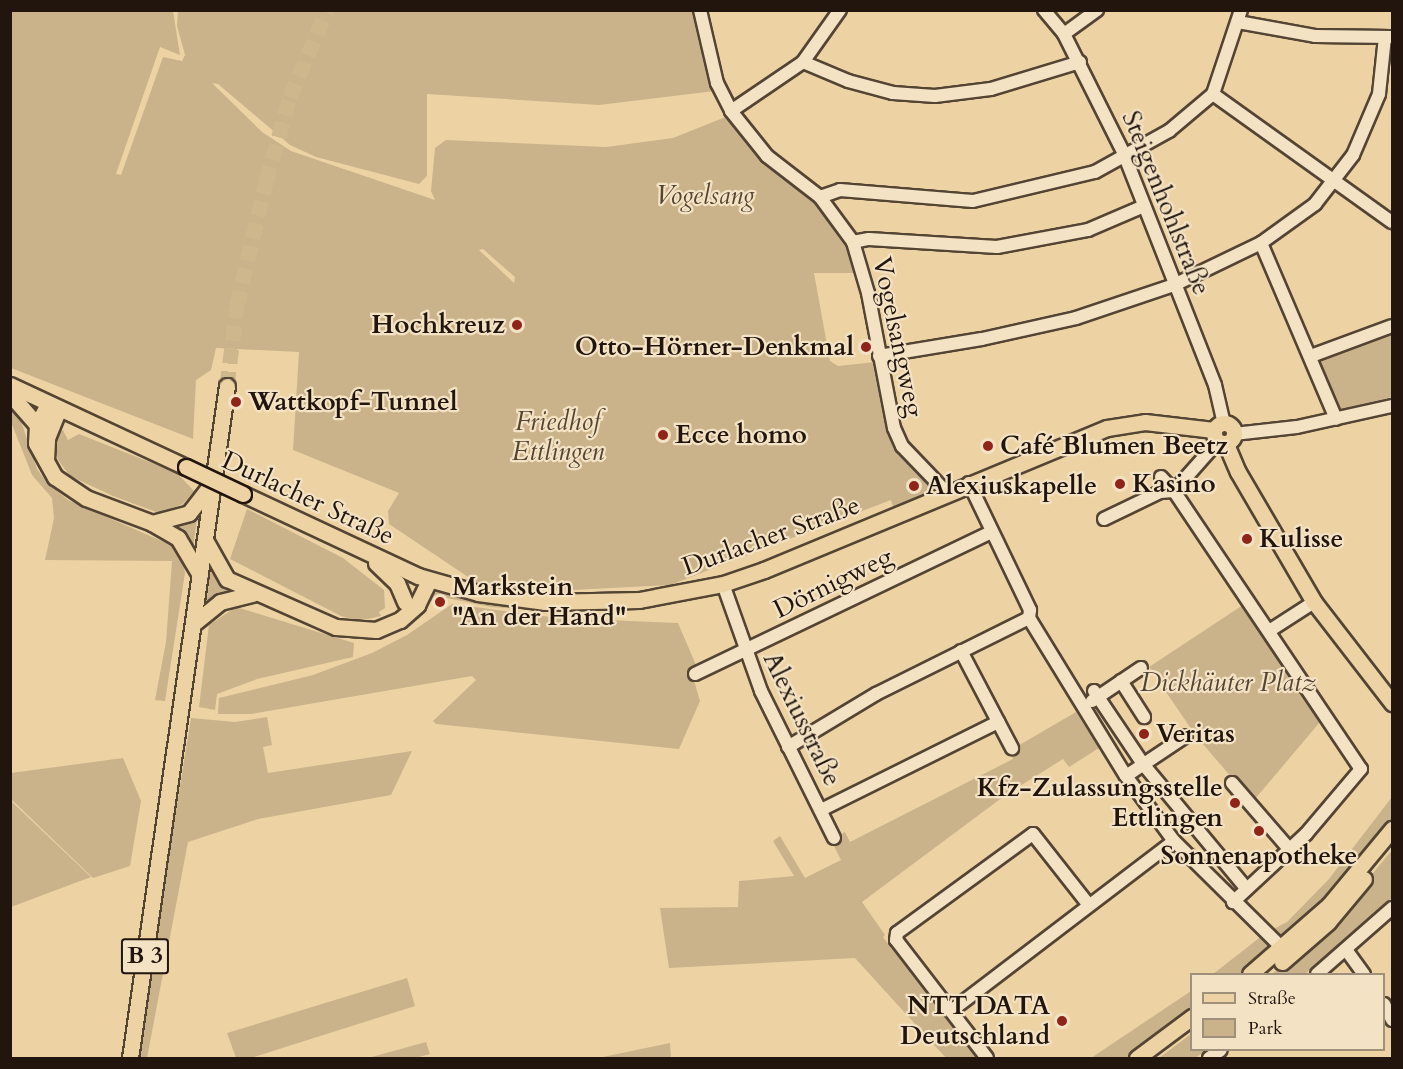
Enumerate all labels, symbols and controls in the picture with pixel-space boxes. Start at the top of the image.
street label: Steigenhohlstraße [1115,106,1217,300]
park label: Vogelsang [655,180,755,212]
street label: Vogelsangweg [866,254,930,420]
place label: Hochkreuz [371,309,505,341]
marker: Hochkreuz [510,318,524,332]
place label: Otto-Hörner-Denkmal [575,331,854,363]
marker: Otto-Hörner-Denkmal [859,340,873,354]
place label: Wattkopf-Tunnel [248,386,457,418]
marker: Wattkopf-Tunnel [229,395,243,409]
park label: Friedhof Ettlingen [512,406,604,467]
place label: Ecce homo [675,419,807,451]
marker: Ecce homo [656,428,670,442]
place label: Café Blumen Beetz [1000,430,1228,462]
marker: Café Blumen Beetz [981,439,995,453]
street label: Durlacher Straße [217,444,399,552]
place label: Kasino [1132,468,1216,500]
place label: Alexiuskapelle [926,470,1097,502]
marker: Kasino [1113,477,1127,491]
marker: Alexiuskapelle [907,479,921,493]
street label: Durlacher Straße [678,489,864,583]
place label: Kulisse [1259,523,1343,555]
marker: Kulisse [1240,532,1254,546]
street label: Dörnigweg [768,541,898,625]
place label: Markstein "An der Hand" [452,571,626,632]
marker: Markstein "An der Hand" [433,595,447,609]
street label: Alexiusstraße [756,647,848,791]
park label: Dickhäuter Platz [1140,667,1316,699]
place label: Veritas [1156,718,1235,750]
marker: Veritas [1137,727,1151,741]
place label: Kfz-Zulassungsstelle Ettlingen [977,772,1223,834]
marker: Kfz-Zulassungsstelle Ettlingen [1228,796,1242,810]
marker: Sonnenapotheke [1252,824,1266,838]
place label: Sonnenapotheke [1161,840,1357,872]
road number: B 3 [120,935,170,977]
legend [1190,973,1385,1051]
text: Straße [1248,986,1296,1011]
place label: NTT DATA Deutschland [900,990,1050,1052]
marker: NTT DATA Deutschland [1055,1014,1069,1028]
text: Park [1248,1016,1283,1041]

